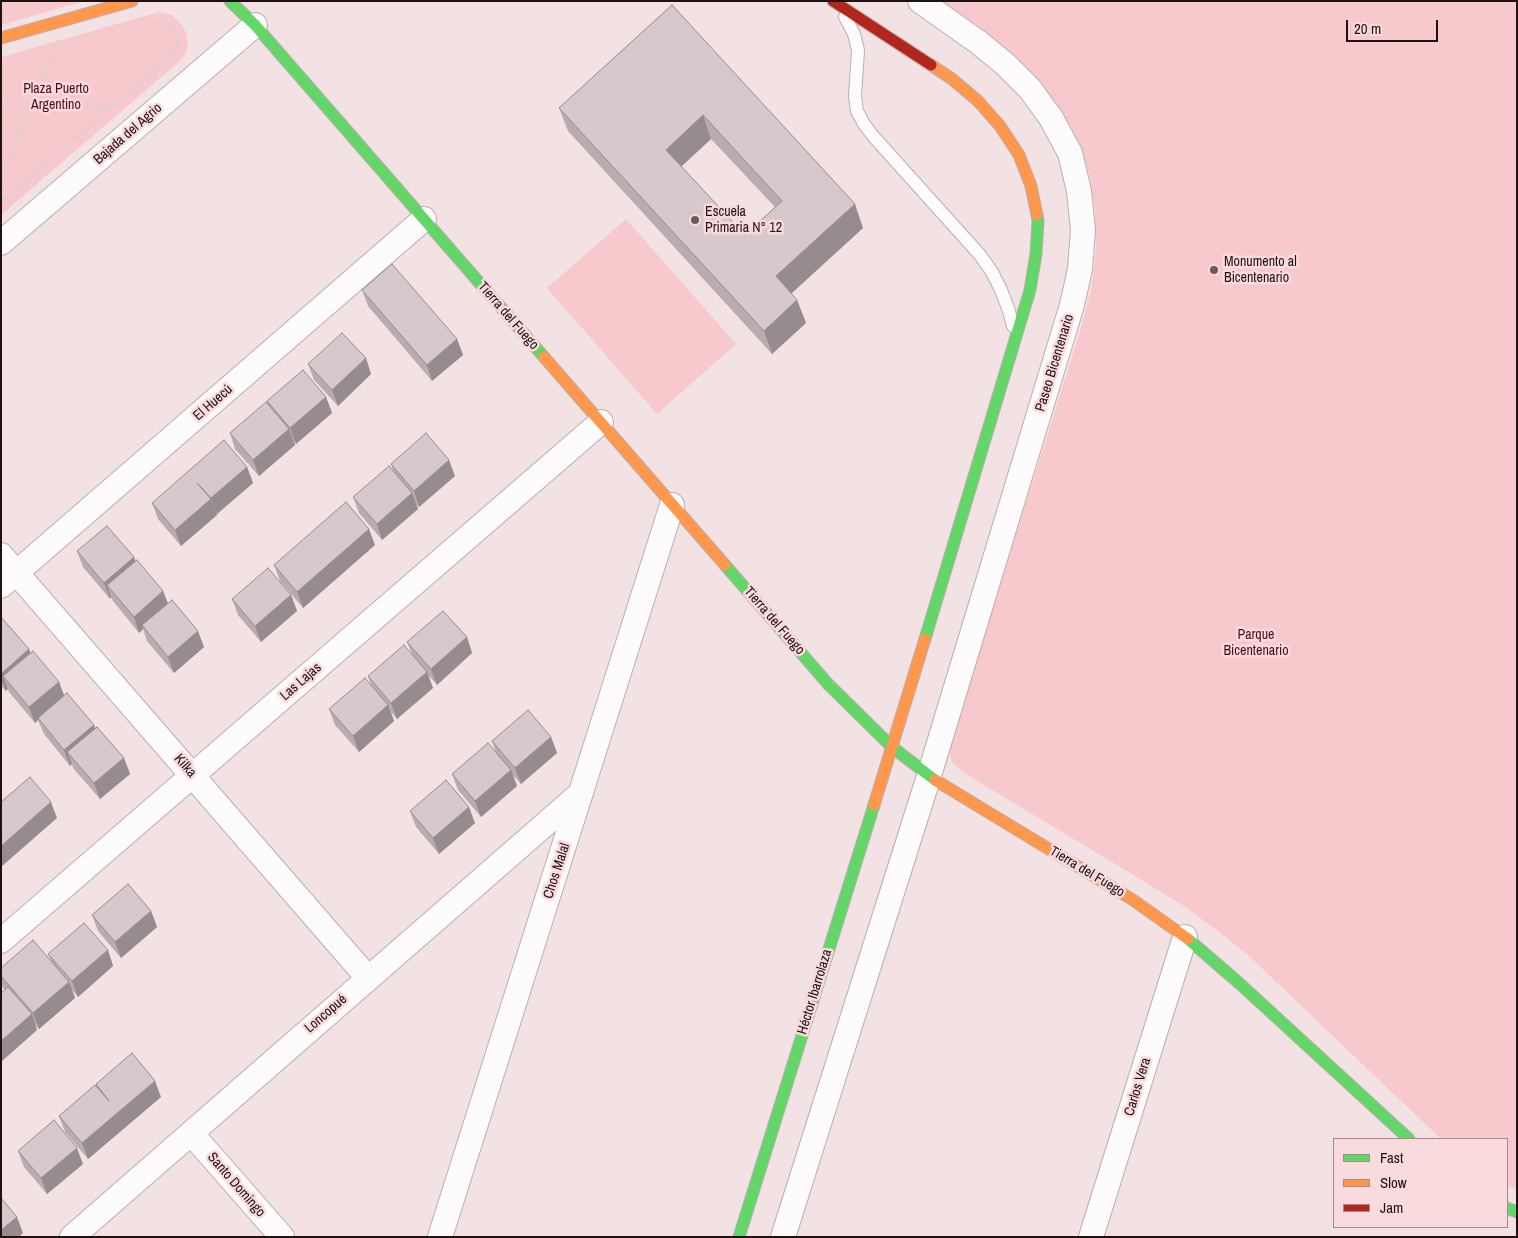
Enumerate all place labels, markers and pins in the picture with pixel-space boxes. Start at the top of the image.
place label: Escuela Primaria N° 12 [705,204,782,236]
marker: Escuela Primaria N° 12 [689,214,701,226]
place label: Monumento al Bicentenario [1224,254,1297,286]
marker: Monumento al Bicentenario [1208,264,1220,276]

